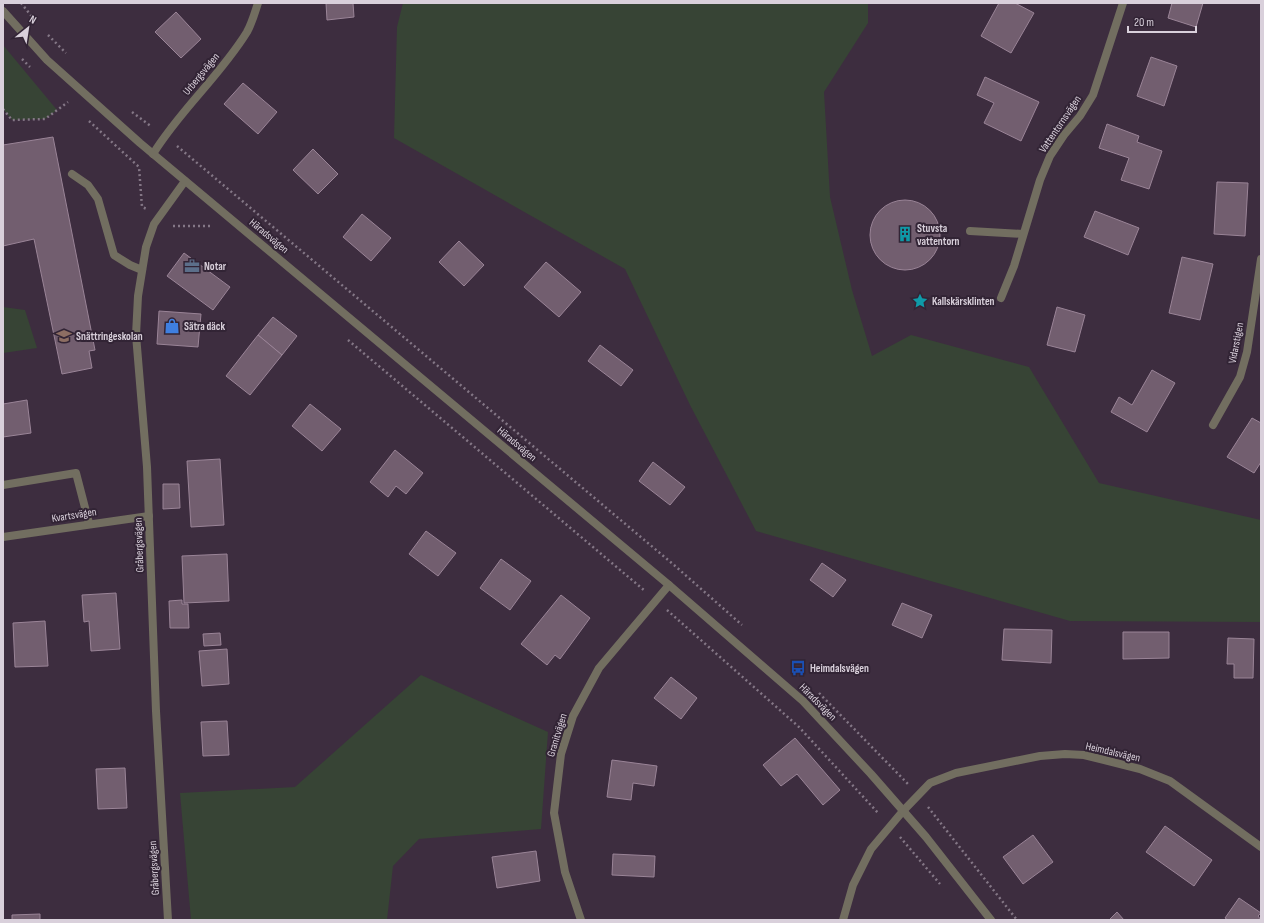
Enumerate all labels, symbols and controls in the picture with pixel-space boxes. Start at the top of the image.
north arrow [8,8,48,48]
scale bar [1128,8,1196,34]
text: N [27,13,39,27]
text: 20 m [1134,15,1154,30]
street label: Urbergsvägen [180,50,222,98]
street label: Vattentornsvägen [1036,93,1084,155]
street label: Häradsvägen [247,216,292,256]
place label: Stuvsta vattentorn [917,222,960,248]
building icon: Stuvsta vattentorn [896,225,914,243]
office icon: Notar [183,257,201,275]
place label: Notar [204,260,227,273]
place icon: Kallskärsklinten [911,292,929,310]
place label: Kallskärsklinten [932,295,995,308]
shop icon: Sätra däck [163,317,181,335]
place label: Sätra däck [184,320,225,333]
street label: Vidarstigen [1226,321,1246,365]
school or university icon: Snättringeskolan [55,327,73,345]
place label: Snättringeskolan [76,330,143,343]
street label: Häradsvägen [495,424,540,464]
street label: Kvartsvägen [51,505,98,525]
street label: Gråbergsvägen [132,517,146,573]
bus stop icon: Heimdalsvägen [789,659,807,677]
place label: Heimdalsvägen [810,662,869,675]
street label: Häradsvägen [797,681,840,724]
street label: Granitvägen [544,711,570,758]
street label: Heimdalsvägen [1084,739,1142,765]
street label: Gråbergsvägen [146,840,162,896]

